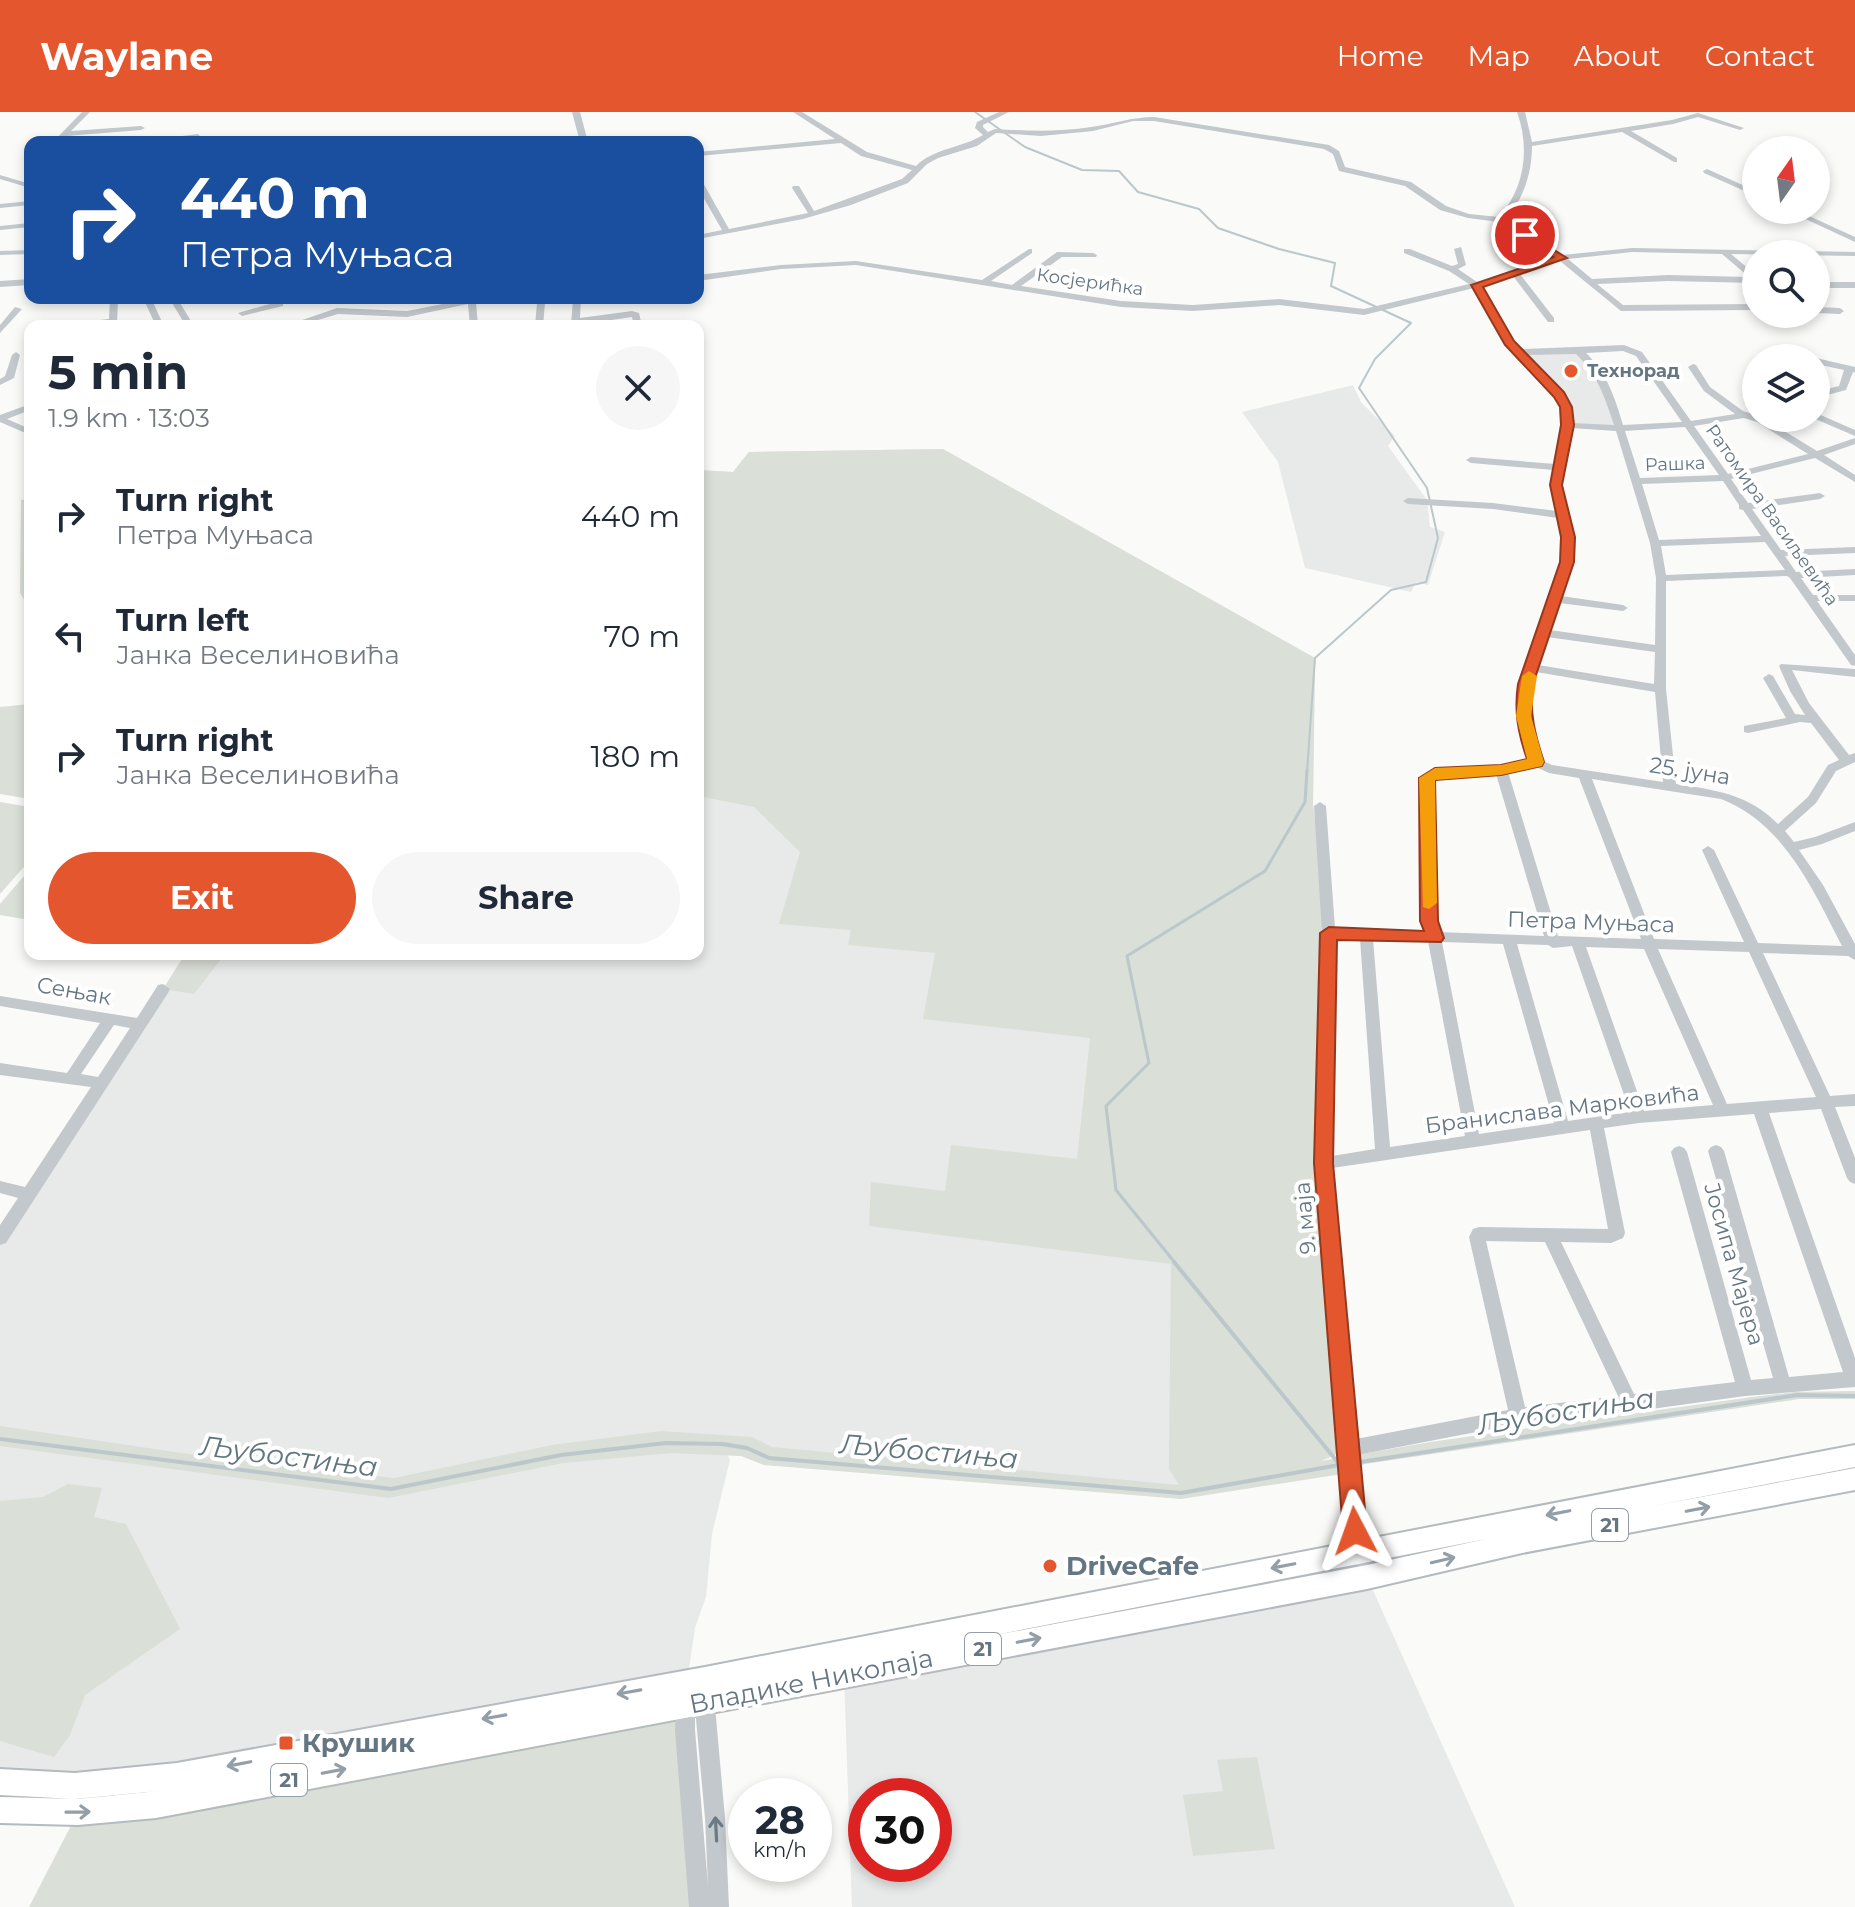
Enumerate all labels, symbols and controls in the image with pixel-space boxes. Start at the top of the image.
text: Waylane [40,33,213,80]
text: Home [1337,39,1424,73]
text: Map [1468,39,1530,73]
text: About [1574,39,1661,73]
text: Contact [1705,39,1815,73]
north arrow [1742,136,1830,224]
map controls [1742,136,1830,432]
text: 440 m [180,164,370,232]
icon: right [48,168,152,272]
pin [1491,201,1559,269]
icon: arrive [1503,213,1547,257]
text: Петра Муњаса [180,232,454,276]
button: search [1742,240,1830,328]
street label: Косјерићка [1035,264,1145,300]
text: 5 min [48,343,188,401]
button: layers [1742,344,1830,432]
button: close [596,346,680,430]
place label: Технорад [1587,360,1680,382]
marker: Технорад [1562,362,1580,380]
text: 1.9 km · 13:03 [48,402,210,434]
street label: Ратомира Васиљевића [1701,420,1843,610]
street label: Рашка [1644,452,1706,476]
text: Turn right [116,482,273,519]
icon: right [48,494,92,538]
text: 440 m [581,498,680,535]
text: Петра Муњаса [116,519,314,551]
text: Turn left [116,602,249,639]
icon: left [48,614,92,658]
text: 70 m [603,618,680,655]
text: Јанка Веселиновића [116,639,400,671]
text: Turn right [116,722,273,759]
icon: right [48,734,92,778]
text: 180 m [590,738,680,775]
street label: 25. јуна [1648,751,1732,791]
text: Јанка Веселиновића [116,759,400,791]
button: Exit [48,852,356,944]
button: Share [372,852,680,944]
street label: Петра Муњаса [1507,906,1675,938]
street label: Сењак [35,971,114,1011]
street label: Бранислава Марковића [1423,1079,1701,1139]
street label: Јосипа Мајера [1698,1180,1770,1348]
street label: 9. маја [1288,1181,1322,1255]
water label: Љубостиња [1473,1380,1657,1442]
water label: Љубостиња [836,1426,1020,1476]
water label: Љубостиња [196,1428,380,1484]
position arrow [1313,1489,1397,1573]
one-way arrow [1685,1500,1710,1515]
one-way arrow [1546,1506,1572,1521]
road number: 21 [1592,1509,1628,1541]
place label: DriveCafe [1066,1550,1199,1582]
one-way arrow [1430,1552,1455,1567]
marker: DriveCafe [1041,1557,1059,1575]
one-way arrow [1270,1559,1296,1574]
one-way arrow [1015,1632,1041,1647]
road number: 21 [965,1633,1001,1665]
street label: Владике Николаја [686,1642,936,1720]
one-way arrow [617,1686,643,1701]
one-way arrow [482,1711,508,1726]
place label: Крушик [302,1727,415,1759]
marker: Крушик [277,1734,295,1752]
one-way arrow [226,1758,252,1773]
one-way arrow [321,1763,347,1778]
road number: 21 [271,1764,307,1796]
speed limit sign: 30 [848,1778,952,1882]
text: 28 [755,1795,805,1844]
one-way arrow [64,1804,91,1820]
one-way arrow [708,1816,723,1843]
text: km/h [753,1838,807,1862]

